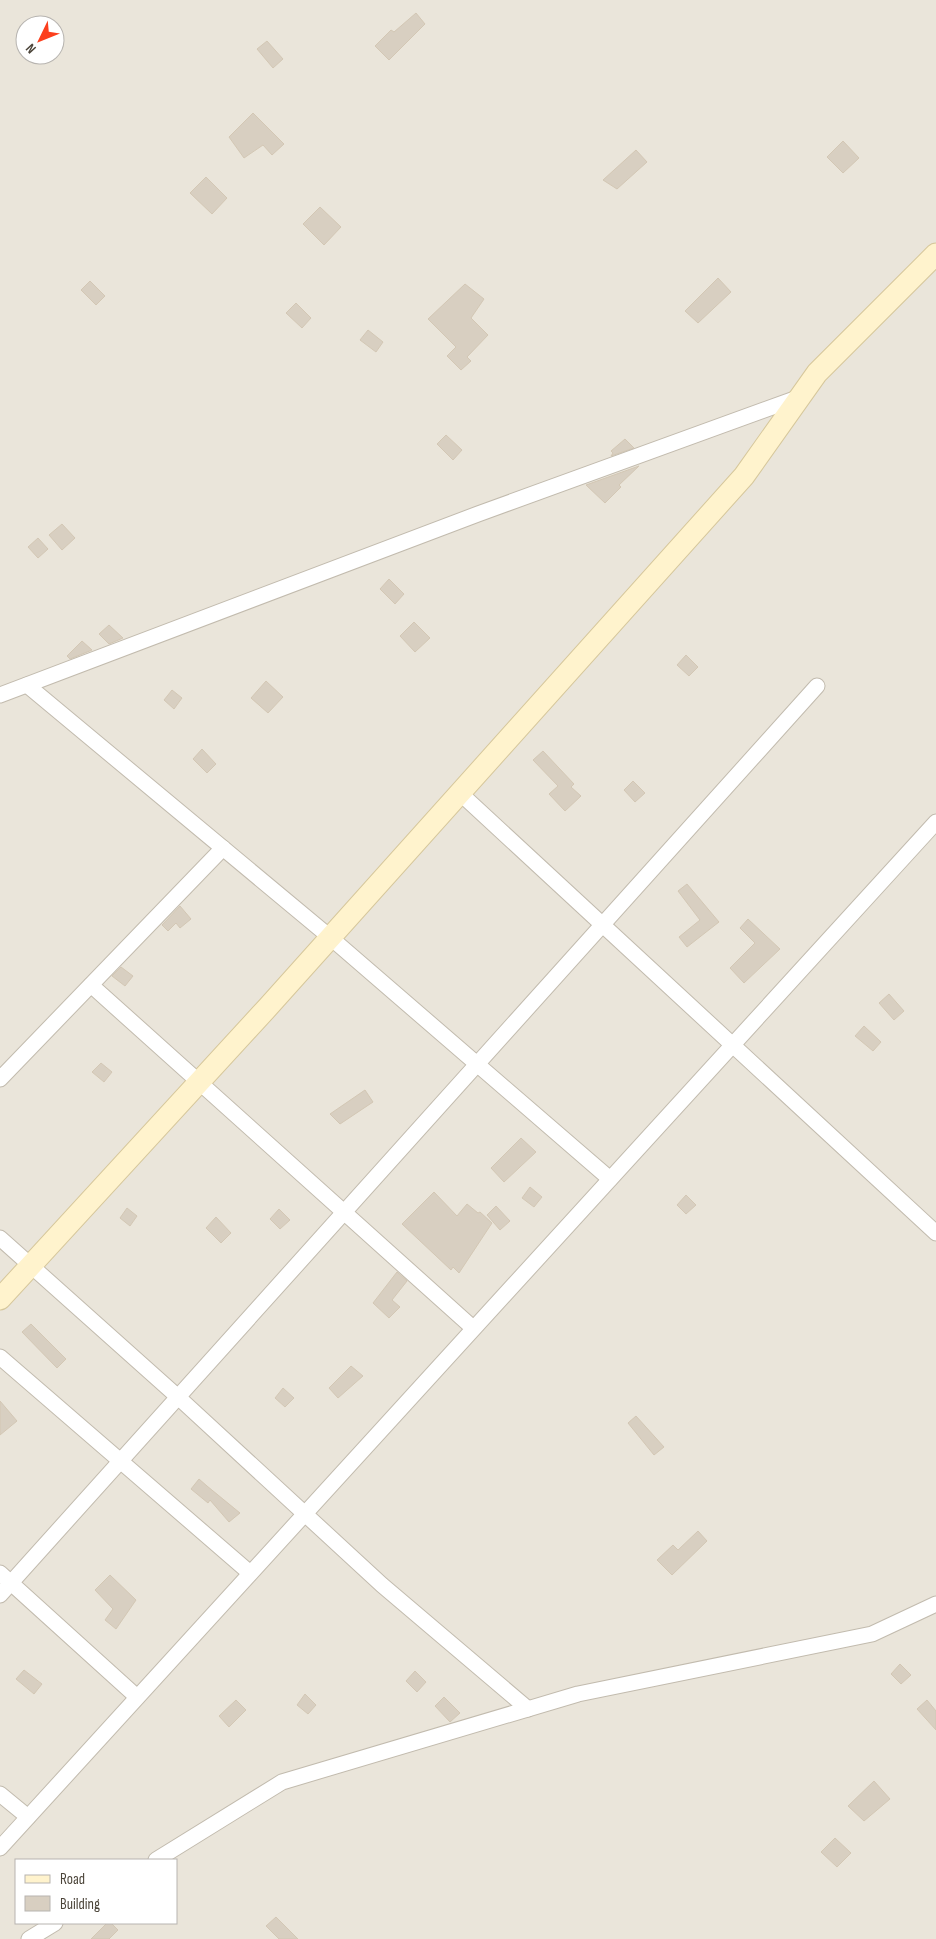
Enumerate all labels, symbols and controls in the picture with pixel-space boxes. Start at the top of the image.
north arrow [15,15,65,65]
text: N [22,40,40,57]
legend [15,1859,178,1924]
text: Road [60,1870,85,1889]
text: Building [60,1895,100,1914]

